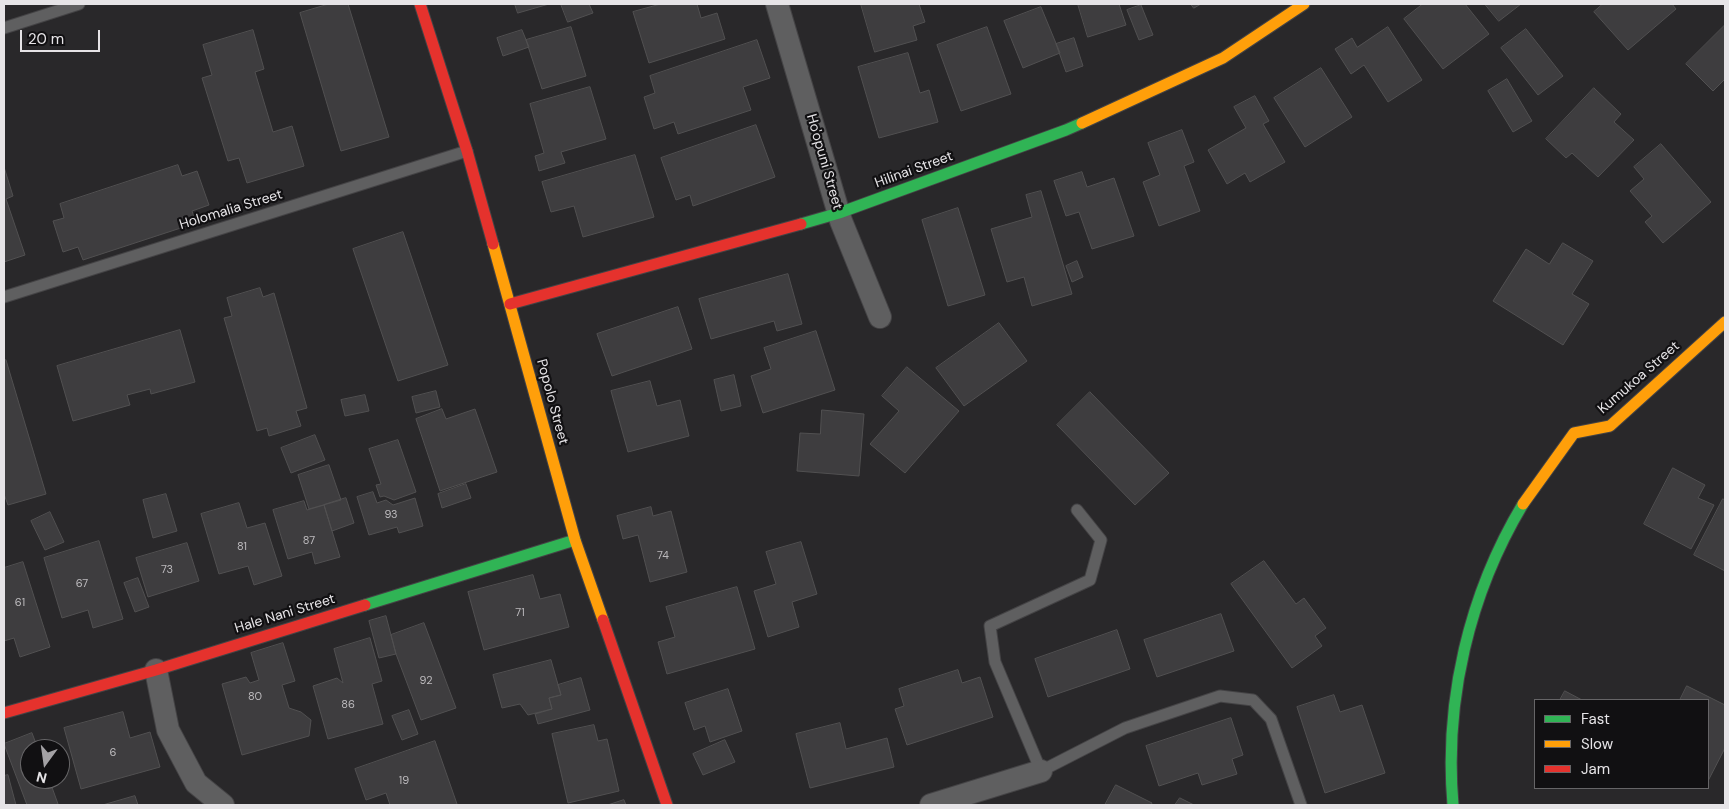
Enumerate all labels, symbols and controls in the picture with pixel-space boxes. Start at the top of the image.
scale bar [22,20,102,52]
text: 20 m [28,29,64,49]
street label: Ho'opuni Street [802,112,846,212]
street label: Hilinai Street [873,148,955,192]
street label: Holomalia Street [177,186,285,234]
street label: Kumukoa Street [1595,338,1683,418]
street label: Popolo Street [533,357,571,447]
house number: 93 [384,508,398,522]
house number: 87 [303,534,315,548]
house number: 81 [237,540,247,554]
house number: 74 [657,549,669,563]
house number: 73 [161,563,173,577]
house number: 67 [76,577,88,591]
street label: Hale Nani Street [233,591,337,637]
house number: 61 [15,596,25,610]
house number: 71 [515,606,525,620]
house number: 92 [419,674,433,688]
house number: 80 [248,690,262,704]
house number: 86 [341,698,355,712]
legend [1534,699,1709,789]
text: Fast [1581,709,1610,729]
text: Slow [1581,734,1613,754]
north arrow [20,739,70,789]
house number: 6 [110,746,116,760]
text: Jam [1581,759,1610,779]
text: N [34,768,49,788]
house number: 19 [399,774,409,788]

